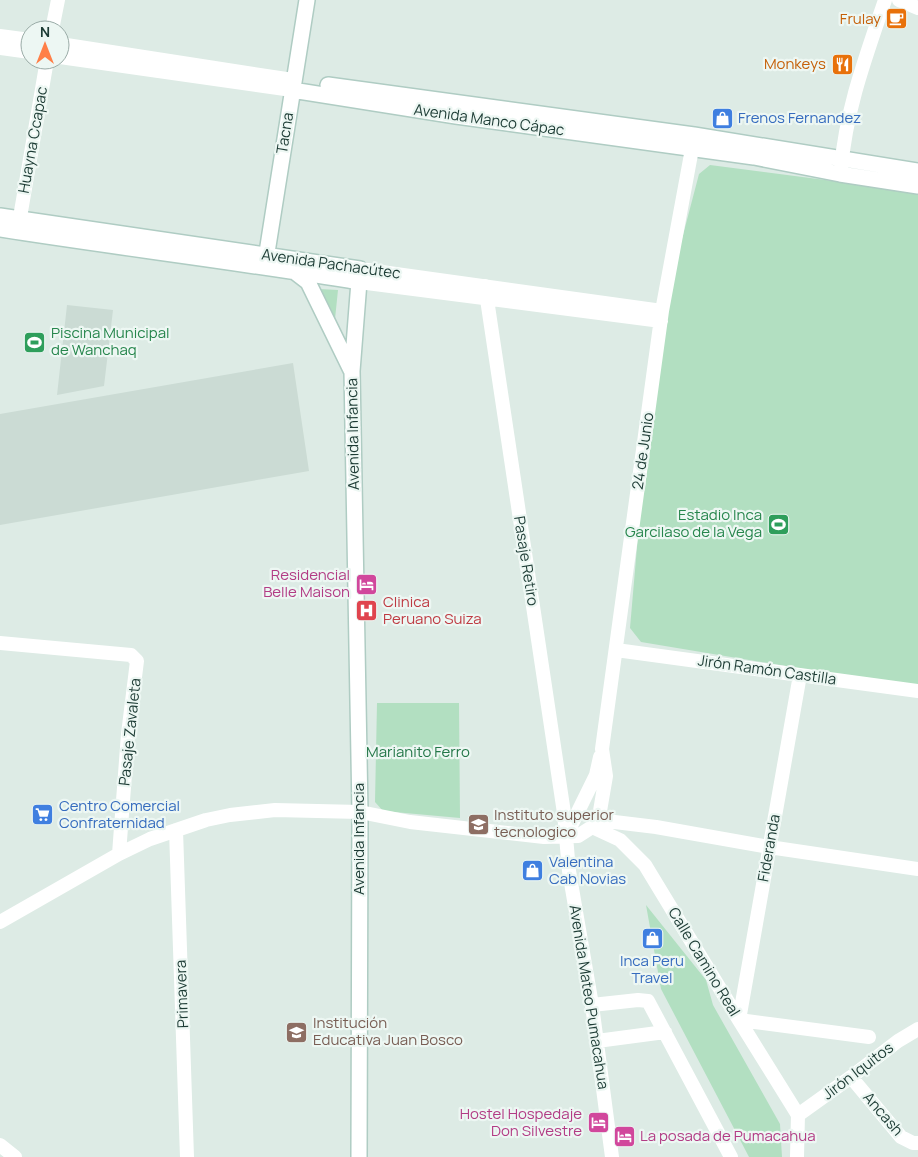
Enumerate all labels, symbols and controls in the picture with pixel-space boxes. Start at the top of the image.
cafe icon: Frulay [885,7,909,31]
place label: Frulay [840,8,881,29]
north arrow [20,20,70,70]
text: N [40,22,50,41]
restaurant icon: Monkeys [830,52,854,76]
place label: Monkeys [764,53,826,74]
street label: Huayna Ccapac [13,85,52,195]
street label: Avenida Manco Cápac [412,99,566,140]
shop icon: Frenos Fernandez [710,106,734,130]
place label: Frenos Fernandez [738,107,861,128]
street label: Tacna [271,111,298,155]
street label: Avenida Pachacútec [260,243,402,284]
place label: Piscina Municipal de Wanchaq [51,322,169,360]
sports icon: Piscina Municipal de Wanchaq [23,330,47,354]
street label: Avenida Infancia [341,378,364,490]
street label: 24 de Junio [627,411,658,491]
place label: Estadio Inca Garcilaso de la Vega [625,504,762,542]
sports icon: Estadio Inca Garcilaso de la Vega [766,512,790,536]
street label: Pasaje Retiro [509,515,544,607]
place label: Residencial Belle Maison [263,564,350,602]
hotel icon: Residencial Belle Maison [354,572,378,596]
place label: Clinica Peruano Suiza [383,591,482,629]
hospital icon: Clinica Peruano Suiza [355,599,379,623]
street label: Jirón Ramón Castilla [697,649,838,690]
street label: Pasaje Zavaleta [113,677,146,787]
park label: Marianito Ferro [366,741,470,762]
street label: Avenida Infancia [348,783,369,895]
place label: Centro Comercial Confraternidad [59,795,180,833]
supermarket icon: Centro Comercial Confraternidad [31,803,55,827]
place label: Instituto superior tecnologico [494,804,615,842]
school or university icon: Instituto superior tecnologico [466,812,490,836]
street label: Fideranda [752,812,785,883]
place label: Valentina Cab Novias [549,851,626,889]
shop icon: Valentina Cab Novias [521,859,545,883]
street label: Avenida Mateo Pumacahua [565,903,614,1091]
street label: Calle Camino Real [664,903,745,1020]
shop icon: Inca Peru Travel [640,926,664,950]
place label: Inca Peru Travel [620,950,684,988]
street label: Primavera [170,960,193,1028]
place label: Institución Educativa Juan Bosco [313,1012,463,1050]
school or university icon: Institución Educativa Juan Bosco [285,1020,309,1044]
street label: Jirón Iquitos [818,1037,898,1104]
street label: Ancash [858,1087,908,1140]
place label: Hostel Hospedaje Don Silvestre [460,1103,582,1141]
hotel icon: Hostel Hospedaje Don Silvestre [586,1111,610,1135]
hotel icon: La posada de Pumacahua [612,1124,636,1148]
place label: La posada de Pumacahua [640,1125,816,1146]

